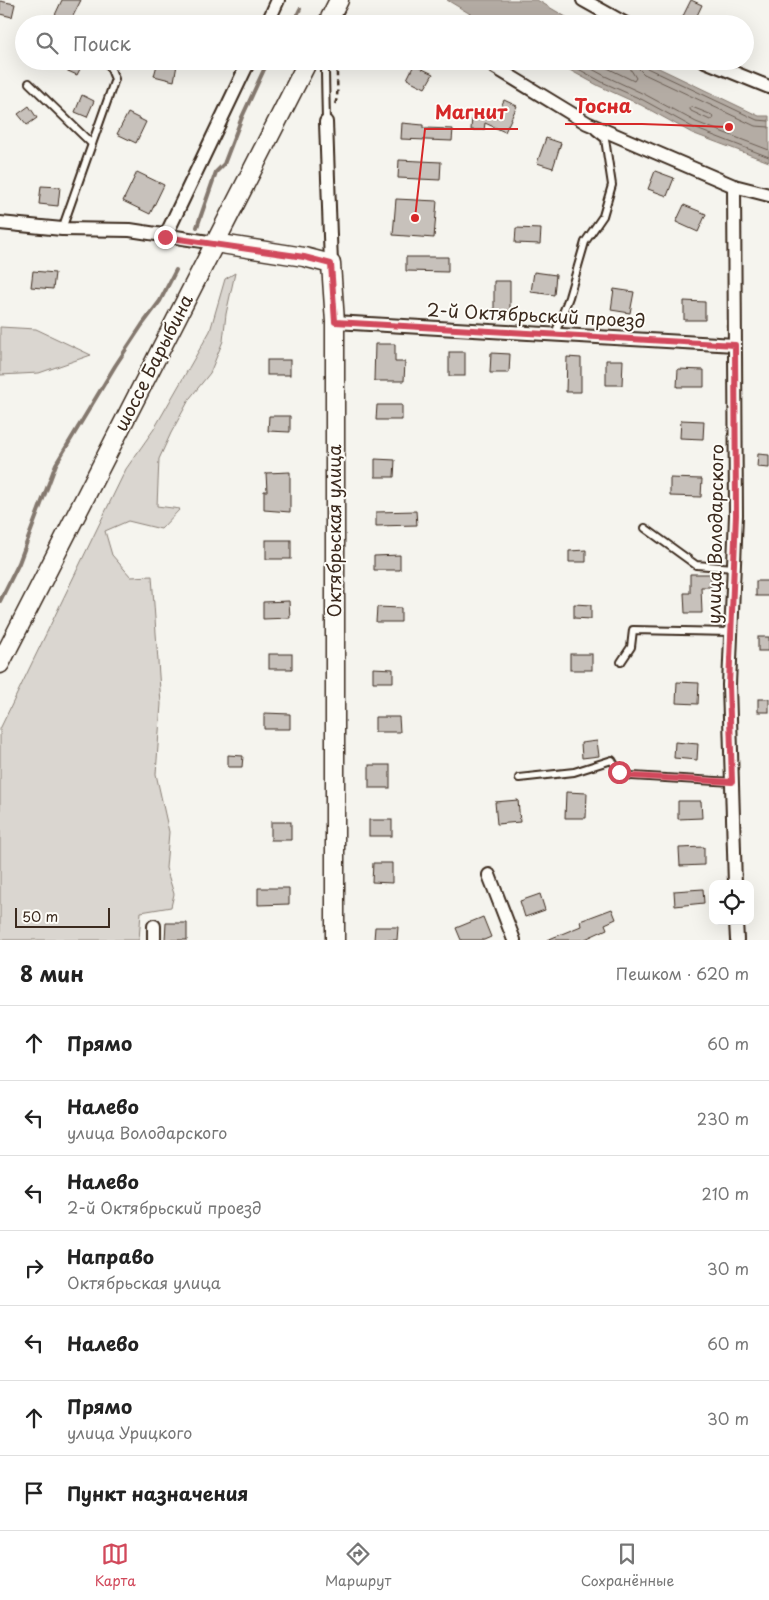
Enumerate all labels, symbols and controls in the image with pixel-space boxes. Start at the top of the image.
search box [15,15,754,70]
icon: search [33,29,61,57]
text: Поиск [73,29,131,57]
callout: Тосна [565,90,642,124]
text: Тосна [574,91,632,119]
callout: Магнит [425,95,518,129]
text: Магнит [435,97,508,125]
route end [154,226,177,249]
street label: шоссе Барыбина [106,289,199,435]
street label: 2-й Октябрьский проезд [426,295,646,334]
street label: Октябрьская улица [320,444,347,618]
street label: улица Володарского [699,444,730,624]
route start [608,761,631,784]
map controls [709,880,754,925]
button: locate [709,880,754,925]
scale bar [15,905,110,928]
text: 50 m [22,906,58,927]
text: 8 мин [20,957,84,989]
text: Пешком · 620 m [616,961,749,985]
icon: ahead [20,1029,48,1057]
text: Прямо [67,1029,132,1057]
text: 60 m [707,1031,749,1055]
text: Налево [67,1092,139,1120]
icon: left [20,1104,48,1132]
text: 230 m [697,1106,749,1130]
text: улица Володарского [67,1120,227,1144]
text: Налево [67,1167,139,1195]
icon: left [20,1179,48,1207]
text: 210 m [701,1181,749,1205]
text: 2-й Октябрьский проезд [67,1195,261,1219]
text: Направо [67,1242,154,1270]
icon: right [20,1254,48,1282]
text: 30 m [707,1256,749,1280]
text: Октябрьская улица [67,1270,221,1294]
icon: left [20,1329,48,1357]
text: Налево [67,1329,139,1357]
text: 60 m [707,1331,749,1355]
text: Прямо [67,1392,132,1420]
icon: ahead [20,1404,48,1432]
text: 30 m [707,1406,749,1430]
text: улица Урицкого [67,1420,192,1444]
icon: arrive [20,1479,48,1507]
text: Пункт назначения [67,1479,248,1507]
tab: Карта [95,1540,136,1591]
tab: Маршрут [325,1540,391,1591]
tab: Сохранённые [581,1540,674,1591]

